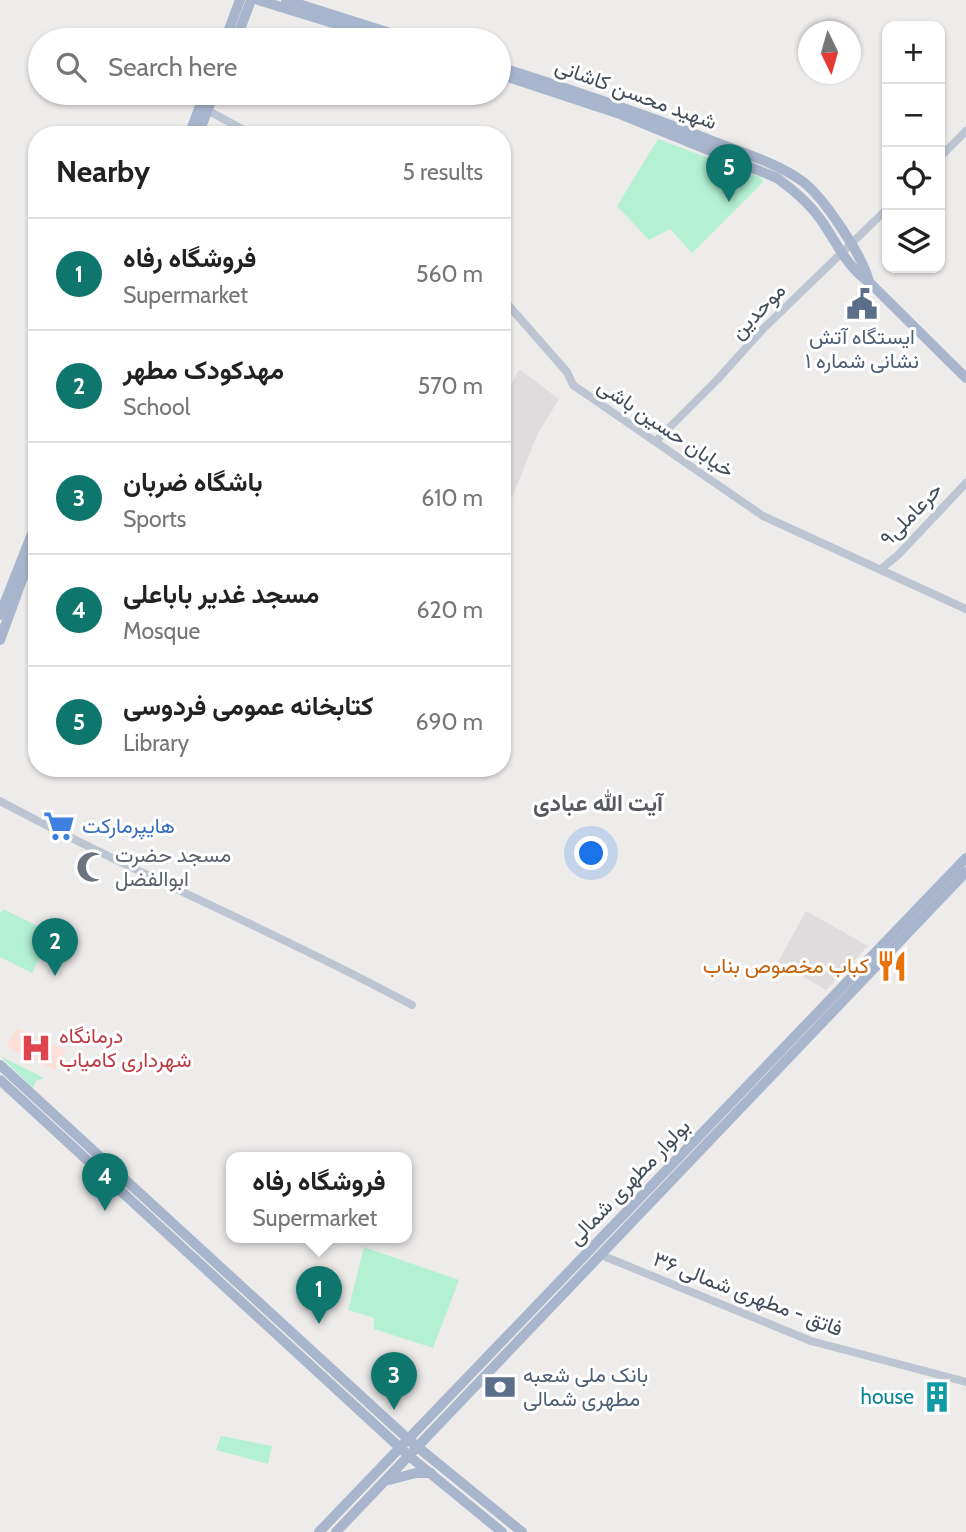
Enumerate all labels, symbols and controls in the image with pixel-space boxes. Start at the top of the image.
north arrow [798,21,861,84]
map controls [882,21,945,273]
button: + [882,21,945,84]
search box [28,28,511,105]
icon: search [52,48,90,86]
text: Search here [108,51,237,83]
street label: شهید محسن کاشانی [552,53,720,135]
button: − [882,84,945,147]
pin: 5 [706,144,752,202]
button: locate [882,147,945,210]
text: Nearby [56,153,150,190]
text: 5 results [402,158,483,186]
button: layers [882,210,945,273]
text: فروشگاه رفاه [123,242,256,274]
text: 1 [75,260,83,288]
text: 560 m [416,260,483,288]
street label: موحدین [725,277,791,345]
text: Supermarket [123,281,248,309]
public building icon: ایستگاه آتش نشانی شماره ۱ [845,287,879,321]
place label: ایستگاه آتش نشانی شماره ۱ [805,324,919,374]
text: مهدکودک مطهر [123,354,284,386]
text: 2 [73,372,85,400]
text: 570 m [418,372,483,400]
street label: خیابان حسین باشی [593,373,739,483]
text: School [123,393,190,421]
text: باشگاه ضربان [123,466,263,498]
street label: حرعاملی۹ [874,477,948,551]
text: 3 [73,484,85,512]
text: 610 m [421,484,483,512]
text: Sports [123,505,186,533]
text: مسجد غدیر باباعلی [123,578,319,610]
text: 4 [72,596,86,624]
text: 620 m [416,596,483,624]
text: Mosque [123,617,200,645]
text: کتابخانه عمومی فردوسی [123,690,373,722]
text: 5 [73,708,85,736]
text: 690 m [415,708,483,736]
text: Library [123,729,189,757]
district label: آیت الله عبادی [533,789,665,817]
supermarket icon: هایپرمارکت [42,809,76,843]
place label: هایپرمارکت [82,813,175,840]
your location [574,836,608,870]
place label: مسجد حضرت ابوالفضل [115,842,231,892]
mosque icon: مسجد حضرت ابوالفضل [75,850,109,884]
pin: 2 [32,918,78,976]
restaurant icon: كباب مخصوص بناب [875,949,909,983]
place label: كباب مخصوص بناب [703,953,869,979]
place label: درمانگاه شهرداری کامیاب [59,1023,192,1073]
hospital icon: درمانگاه شهرداری کامیاب [19,1031,53,1065]
street label: بولوار مطهری شمالی [562,1114,696,1250]
popup [226,1152,412,1243]
pin: 4 [82,1153,128,1211]
text: فروشگاه رفاه [252,1165,386,1197]
text: Supermarket [252,1204,377,1232]
street label: فاتق - مطهری شمالی ۳۶ [650,1246,846,1342]
pin: 1 [296,1266,342,1324]
pin: 3 [371,1352,417,1410]
place label: بانک ملی شعبه مطهری شمالی [523,1362,648,1412]
bank icon: بانک ملی شعبه مطهری شمالی [483,1370,517,1404]
building icon: house [920,1380,954,1414]
place label: house [861,1384,914,1409]

